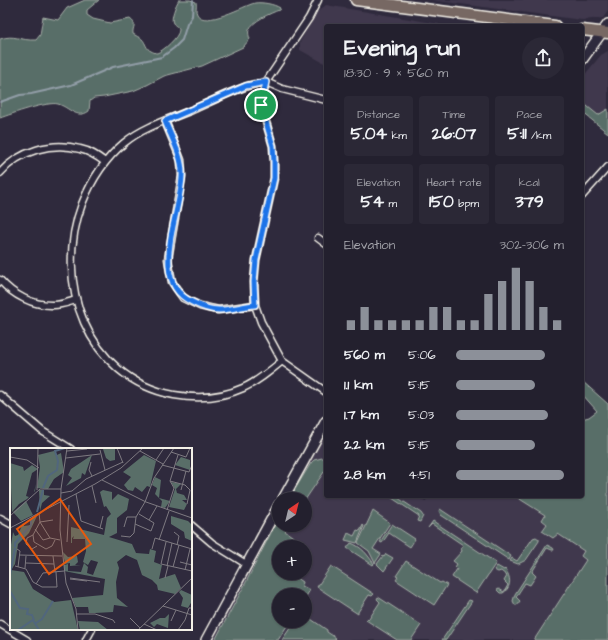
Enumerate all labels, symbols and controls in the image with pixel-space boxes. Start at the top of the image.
text: Evening run [344,33,460,64]
button: share [522,37,564,79]
text: 18:30 · 9 × 560 m [344,64,448,82]
pin [244,88,278,122]
icon: arrive [250,94,272,116]
text: Distance [357,107,400,122]
text: Time [442,107,466,122]
text: Pace [517,107,542,122]
text: 5.04 [350,122,387,146]
text: 26:07 [432,122,476,146]
text: 5:11 [507,122,527,146]
text: km [387,128,407,143]
text: /km [527,128,551,143]
text: Elevation [357,175,400,190]
text: Heart rate [426,175,482,190]
text: kcal [519,175,540,190]
text: 54 [360,190,384,214]
text: 150 [429,190,454,214]
text: 379 [515,190,544,214]
text: m [384,196,397,211]
text: bpm [454,196,479,211]
text: Elevation [344,236,395,254]
text: 302–306 m [499,236,564,254]
text: 560 m [344,346,385,364]
text: 5:06 [408,346,436,364]
text: 1.1 km [344,376,372,394]
text: 5:15 [408,376,430,394]
text: 1.7 km [344,406,379,424]
text: 5:03 [408,406,434,424]
text: 2.2 km [344,436,384,454]
text: 5:15 [408,436,430,454]
inset map [10,448,192,630]
text: 2.8 km [344,466,385,484]
text: 4:51 [408,466,430,484]
north arrow [272,492,312,532]
map controls [272,492,312,628]
button: + [272,540,312,580]
button: − [272,588,312,628]

